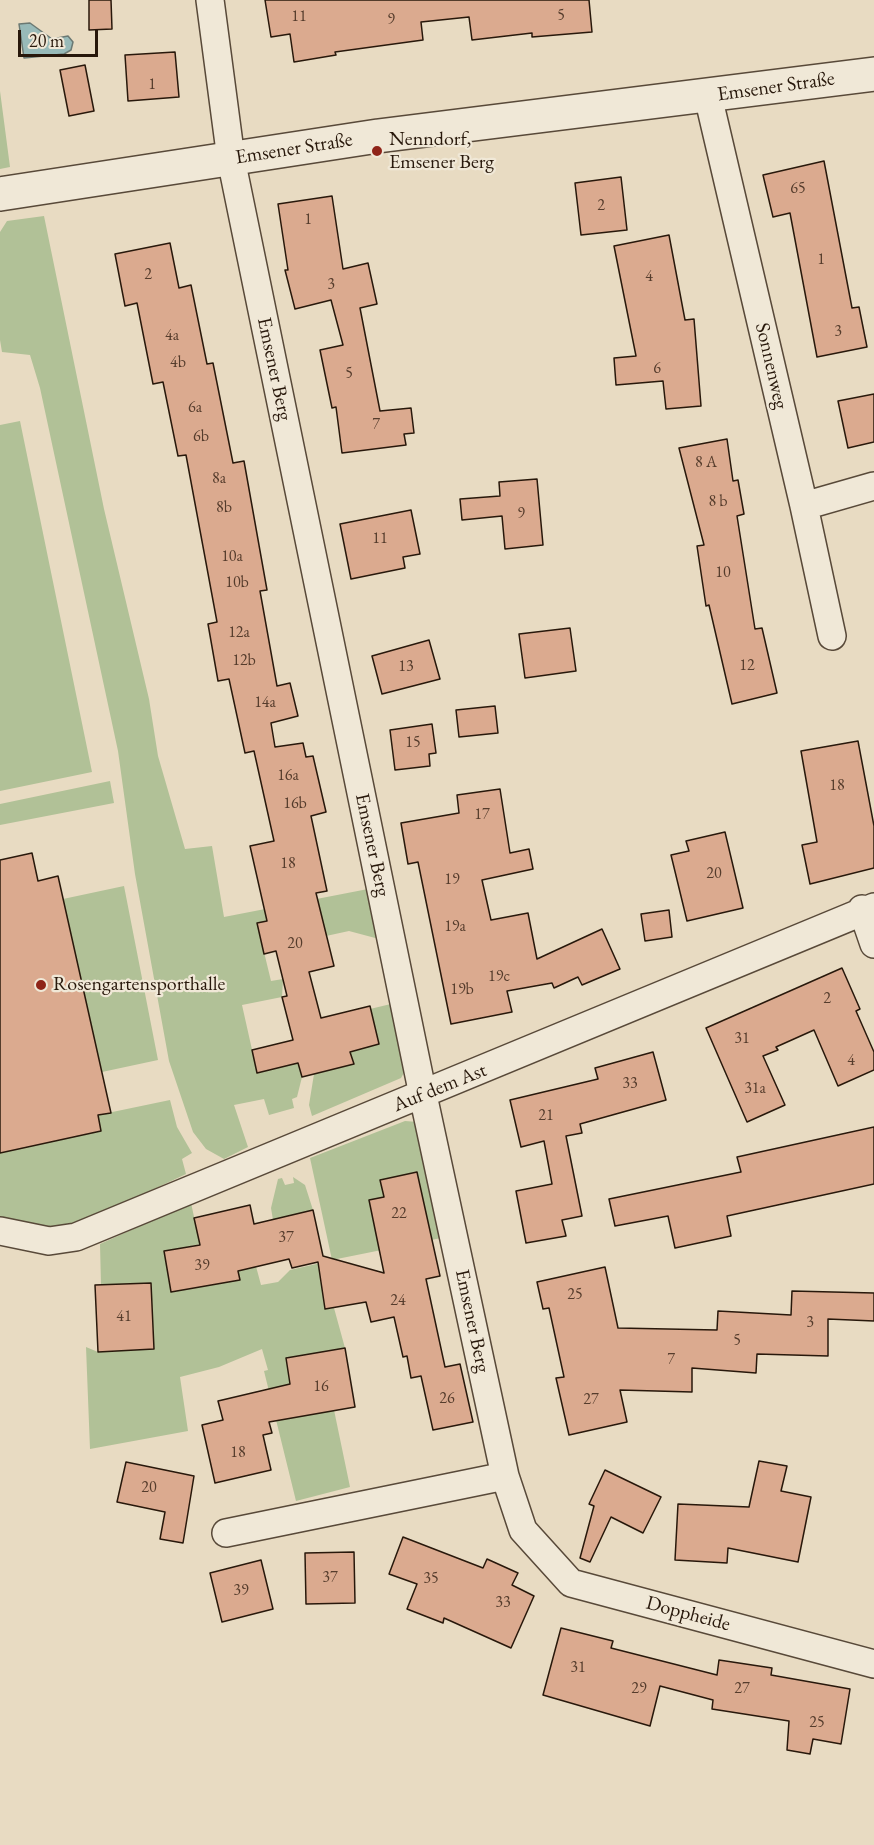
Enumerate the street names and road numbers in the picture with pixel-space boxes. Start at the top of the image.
street label: Emsener Straße [716,67,836,107]
street label: Emsener Straße [234,128,354,170]
street label: Emsener Berg [251,315,297,423]
street label: Sonnenweg [749,320,793,412]
street label: Emsener Berg [349,791,395,899]
street label: Auf dem Ast [390,1058,490,1118]
street label: Emsener Berg [449,1267,495,1375]
street label: Doppheide [643,1591,733,1637]

